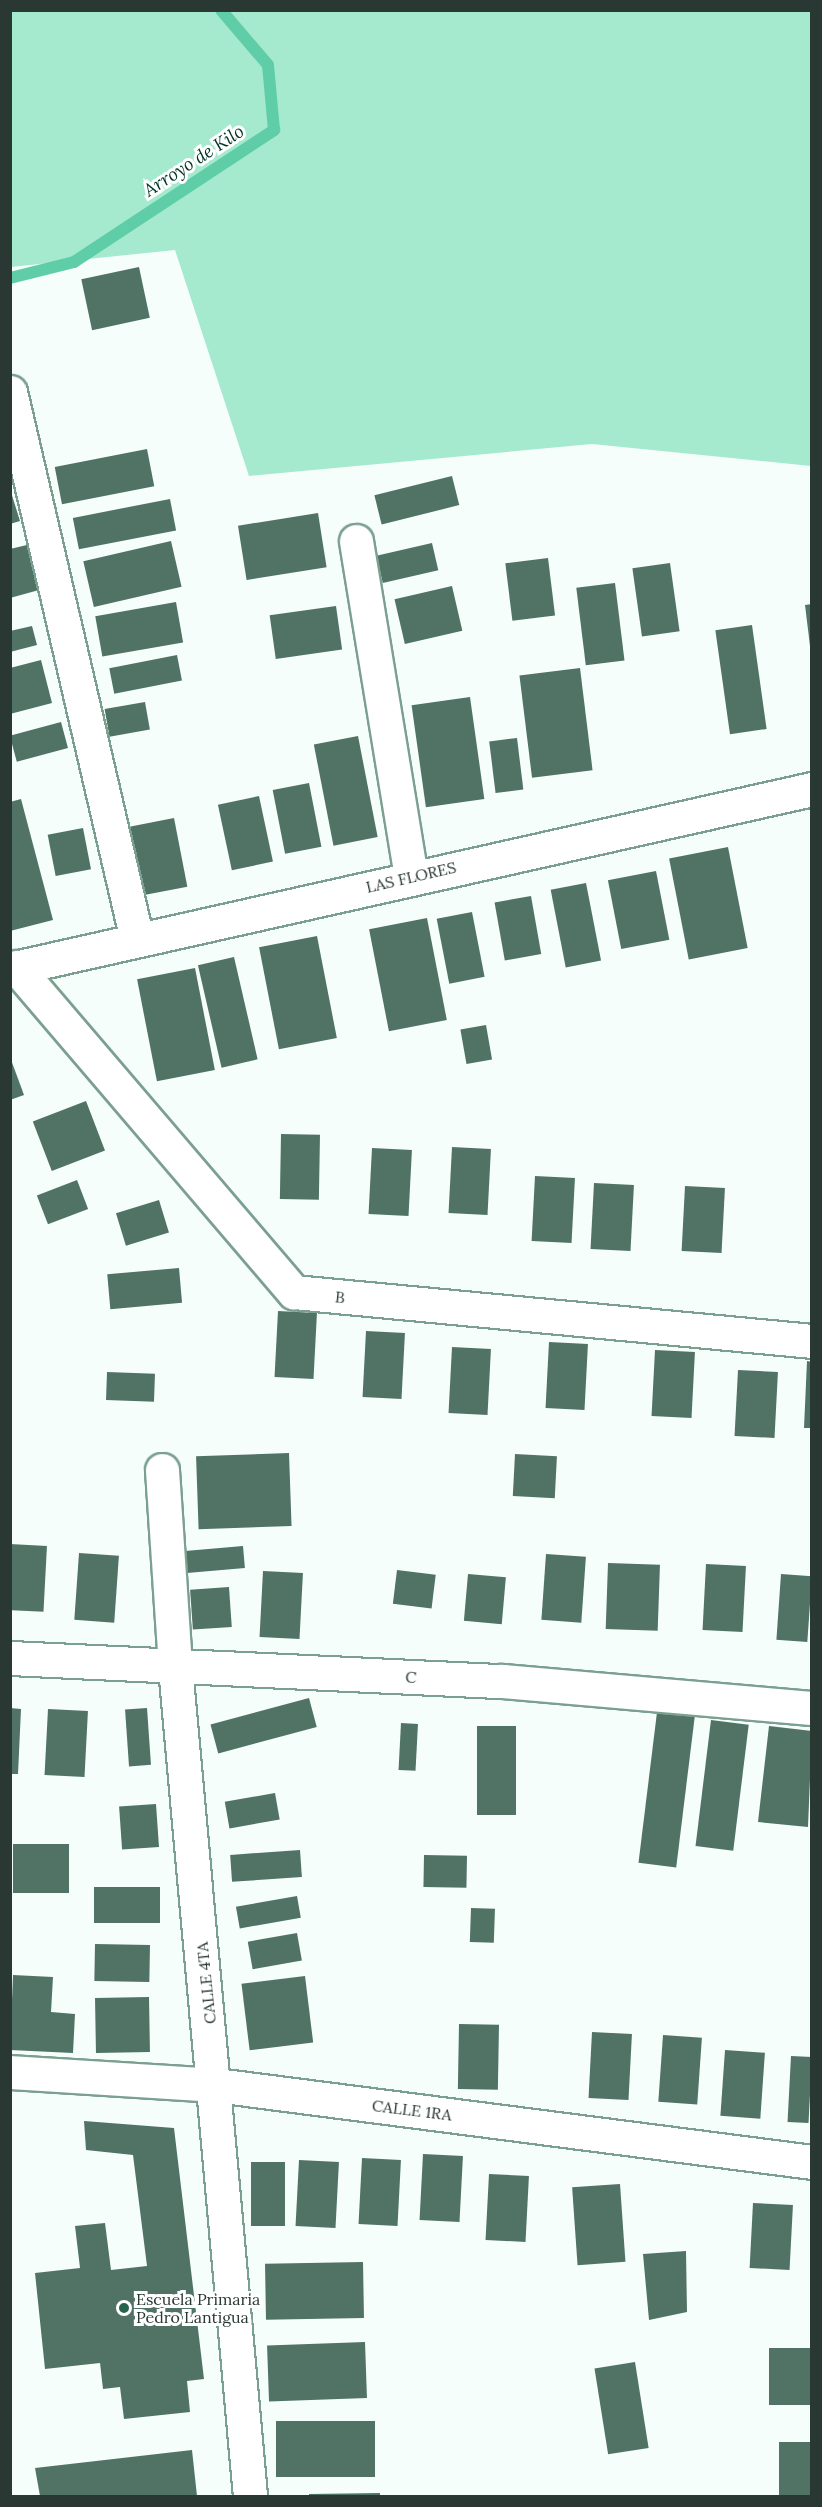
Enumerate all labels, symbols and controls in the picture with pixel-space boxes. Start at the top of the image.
water label: Arroyo de Kilo [140,121,248,201]
street label: LAS FLORES [364,857,458,897]
street label: B [334,1287,346,1307]
street label: C [405,1667,417,1687]
street label: CALLE 4TA [192,1941,220,2025]
street label: CALLE 1RA [371,2096,453,2124]
place label: Escuela Primaria Pedro Lantigua [136,2289,260,2327]
marker: Escuela Primaria Pedro Lantigua [117,2301,131,2315]

